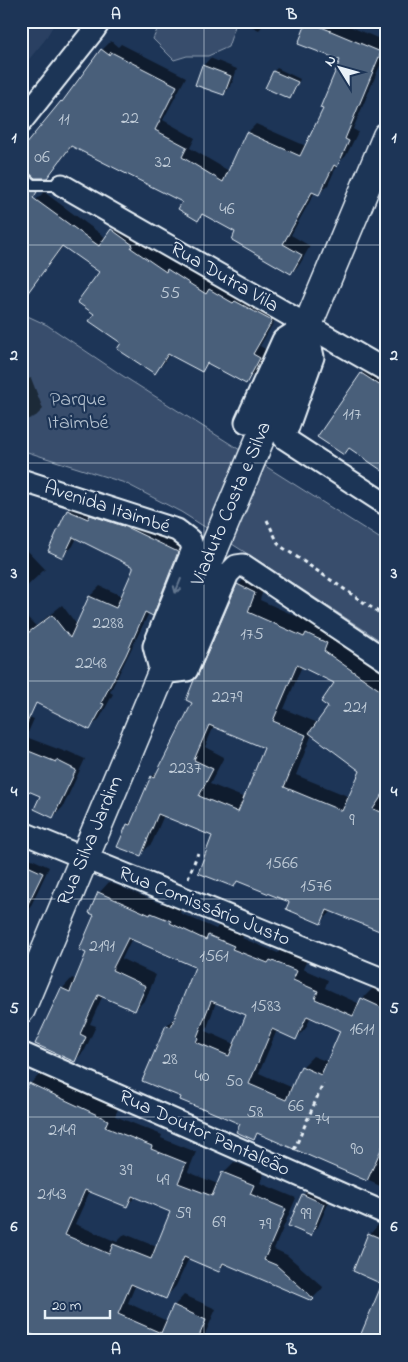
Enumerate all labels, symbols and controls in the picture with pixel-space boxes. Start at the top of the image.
text: A [111,3,121,27]
text: B [286,3,298,27]
north arrow [316,42,366,92]
text: N [320,51,342,71]
house number: 22 [121,106,139,132]
house number: 11 [58,107,70,133]
text: 1 [11,126,17,150]
text: 1 [391,126,397,150]
house number: 06 [34,145,50,171]
house number: 32 [155,150,171,176]
house number: 46 [219,197,235,223]
street label: Rua Dutra Vila [164,235,284,321]
house number: 55 [160,281,180,307]
text: 2 [9,344,18,368]
text: 2 [389,344,398,368]
park label: Parque Itaimbé [48,386,108,438]
house number: 117 [343,402,362,428]
street label: Viaduto Costa e Silva [184,417,280,592]
street label: Avenida Itaimbé [40,474,174,542]
text: 3 [10,562,18,586]
text: 3 [390,562,398,586]
one-way arrow [173,578,182,593]
house number: 2288 [92,611,124,637]
house number: 175 [240,622,264,648]
house number: 2248 [75,651,107,677]
house number: 2279 [212,685,243,711]
house number: 221 [343,695,367,721]
house number: 2237 [169,756,202,782]
street label: Rua Silva Jardim [51,772,131,910]
text: 4 [10,780,18,804]
text: 4 [390,780,398,804]
house number: 9 [349,808,355,834]
house number: 1566 [266,851,298,877]
street label: Rua Comissário Justo [114,859,294,955]
house number: 1576 [300,874,332,900]
house number: 2191 [89,934,115,960]
house number: 1561 [199,944,229,970]
house number: 1583 [251,994,281,1020]
text: 5 [9,997,19,1021]
text: 5 [389,997,399,1021]
house number: 1611 [349,1017,375,1043]
house number: 28 [162,1047,178,1073]
house number: 40 [194,1064,210,1090]
house number: 50 [225,1069,243,1095]
street label: Rua Doutor Pantaleão [114,1083,294,1185]
house number: 66 [288,1094,304,1120]
house number: 58 [246,1100,264,1126]
house number: 74 [315,1107,330,1133]
house number: 2149 [48,1118,76,1144]
house number: 90 [350,1137,364,1163]
house number: 39 [120,1158,133,1184]
house number: 49 [157,1168,170,1194]
house number: 2143 [37,1182,67,1208]
house number: 59 [175,1201,191,1227]
house number: 99 [301,1202,312,1228]
house number: 69 [212,1210,226,1236]
house number: 79 [259,1212,272,1238]
text: 6 [9,1215,18,1239]
text: 6 [389,1215,398,1239]
scale bar [45,1287,110,1319]
text: 20 m [52,1295,82,1317]
text: A [111,1338,121,1362]
text: B [286,1338,298,1362]

